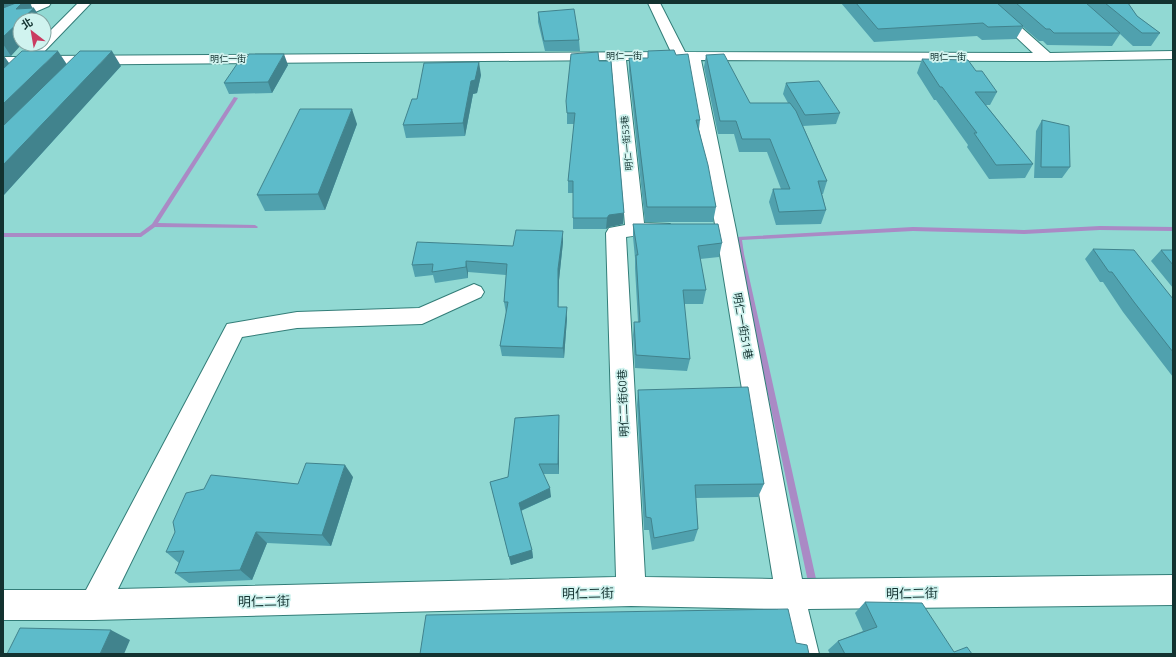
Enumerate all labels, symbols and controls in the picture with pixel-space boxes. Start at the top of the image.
north arrow [12,12,52,52]
text: 北 [18,14,35,32]
street label: 明仁一街 [606,49,642,62]
street label: 明仁一街 [930,50,966,63]
street label: 明仁一街 [210,52,246,65]
street label: 明仁一街53巷 [618,115,635,171]
street label: 明仁一街51巷 [730,291,757,360]
street label: 明仁二街60巷 [614,369,631,437]
street label: 明仁二街 [562,584,614,602]
street label: 明仁二街 [886,584,938,602]
street label: 明仁二街 [238,592,290,610]

